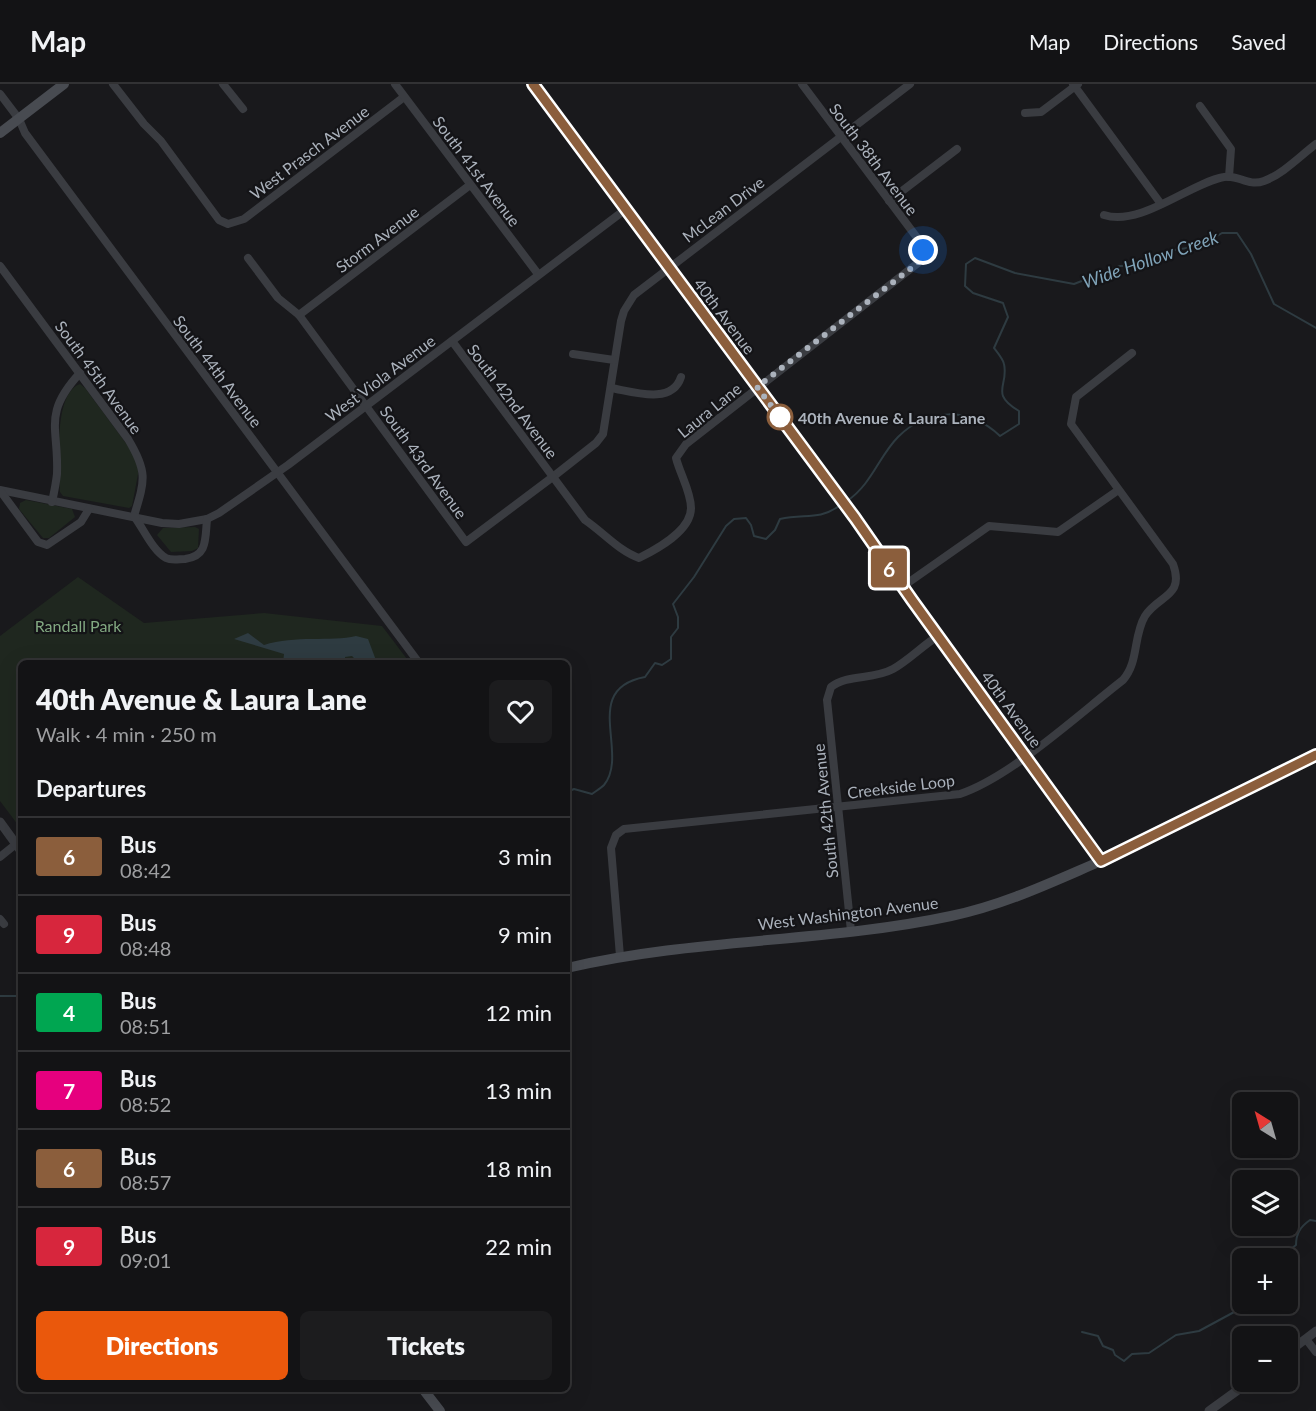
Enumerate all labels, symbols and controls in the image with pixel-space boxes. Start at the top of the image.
text: Map [30,24,86,58]
text: Map [1029,29,1070,54]
text: Directions [1103,29,1198,54]
text: Saved [1231,29,1286,54]
street label: South 38th Avenue [826,99,922,219]
street label: West Prasch Avenue [246,101,372,203]
street label: South 41st Avenue [429,112,525,230]
street label: McLean Drive [678,172,768,246]
street label: Storm Avenue [332,202,422,276]
water label: Wide Hollow Creek [1079,225,1221,293]
your location [908,235,938,265]
street label: 40th Avenue [690,274,760,358]
street label: South 44th Avenue [170,311,266,431]
street label: South 45th Avenue [52,317,146,437]
street label: West Viola Avenue [321,331,439,425]
street label: South 42nd Avenue [464,340,562,462]
street label: Laura Lane [673,379,745,441]
street label: South 43rd Avenue [377,402,471,522]
marker: 40th Avenue & Laura Lane [767,404,793,430]
place label: 40th Avenue & Laura Lane [798,408,986,427]
line badge: 6 [870,548,908,588]
text: 6 [883,556,895,581]
park label: Randall Park [35,616,122,635]
street label: 40th Avenue [978,667,1046,751]
button: heart [489,680,552,743]
text: 40th Avenue & Laura Lane [36,682,366,716]
text: Walk · 4 min · 250 m [36,722,217,746]
street label: South 42th Avenue [808,743,842,879]
street label: Creekside Loop [846,770,956,802]
text: Departures [36,775,146,802]
text: Bus [120,831,156,858]
text: 3 min [498,843,552,870]
text: 6 [63,844,75,869]
text: 08:42 [120,858,171,882]
street label: West Washington Avenue [757,893,939,933]
text: Bus [120,909,156,936]
text: 9 min [498,921,552,948]
text: 9 [63,922,75,947]
text: 08:48 [120,936,171,960]
text: Bus [120,987,156,1014]
text: 12 min [485,999,552,1026]
text: 4 [63,1000,75,1025]
text: 08:51 [120,1014,171,1038]
text: Bus [120,1065,156,1092]
text: 13 min [485,1077,552,1104]
text: 7 [63,1078,75,1103]
text: 08:52 [120,1092,171,1116]
north arrow [1232,1092,1298,1158]
map controls [1232,1092,1298,1392]
text: Bus [120,1143,156,1170]
text: 18 min [485,1155,552,1182]
text: 6 [63,1156,75,1181]
text: 08:57 [120,1170,171,1194]
button: layers [1232,1170,1298,1236]
text: Bus [120,1221,156,1248]
text: 22 min [485,1233,552,1260]
text: 9 [63,1234,75,1259]
text: 09:01 [120,1248,171,1272]
button: + [1232,1248,1298,1314]
button: Directions [36,1311,288,1380]
button: Tickets [300,1311,552,1380]
button: − [1232,1326,1298,1392]

